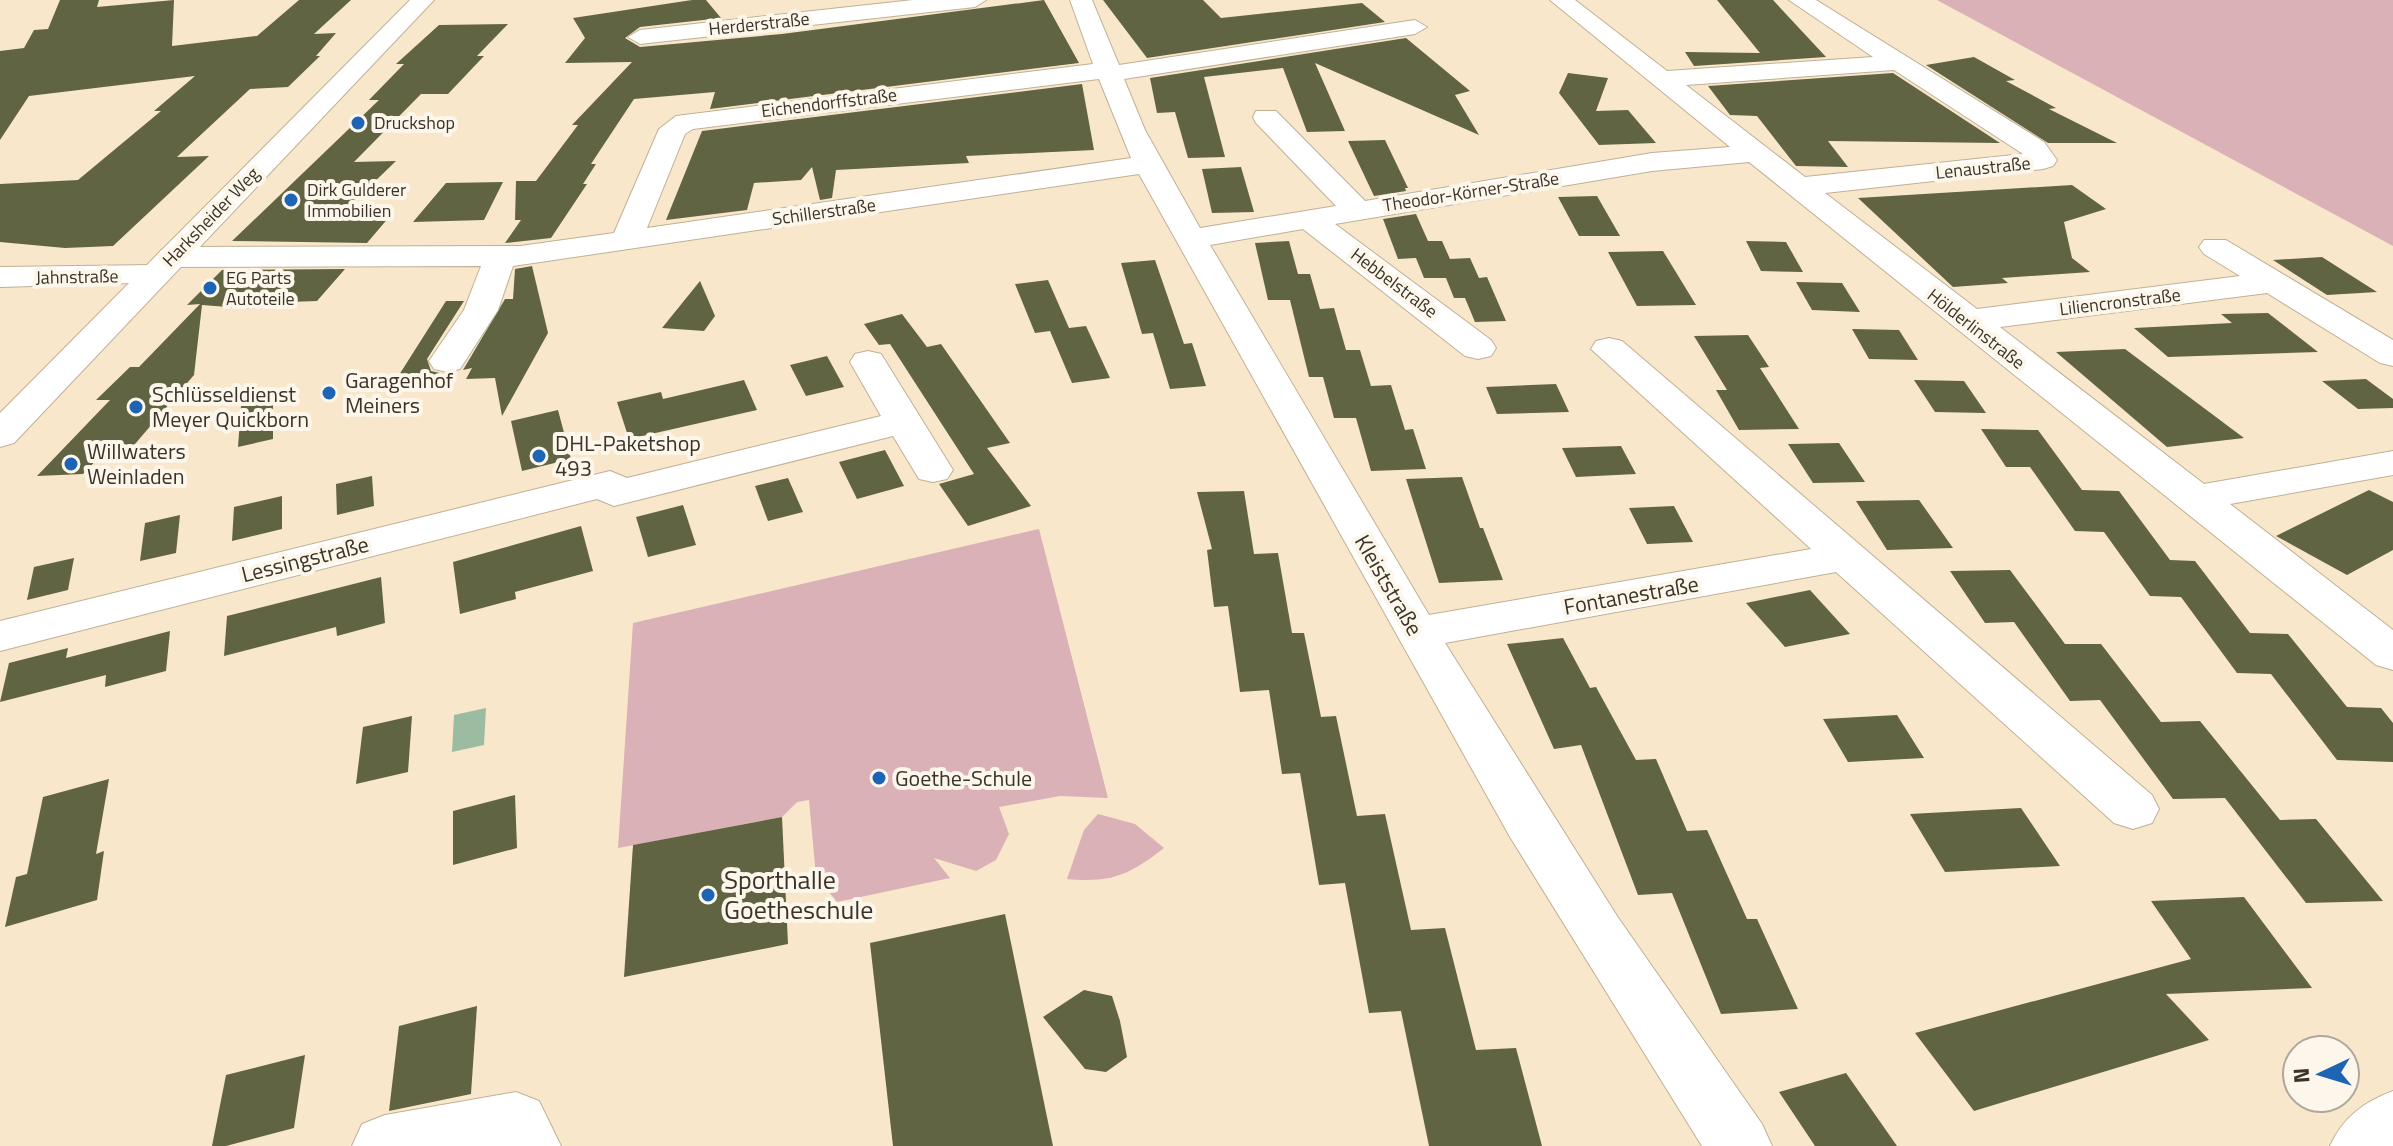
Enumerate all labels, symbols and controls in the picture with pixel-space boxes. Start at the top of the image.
street label: Herderstraße [707,5,811,42]
street label: Eichendorffstraße [759,81,898,124]
place label: Druckshop [374,109,455,136]
marker: Druckshop [349,114,367,132]
street label: Lenaustraße [1934,149,2032,186]
street label: Harksheider Weg [156,161,265,273]
street label: Theodor-Körner-Straße [1381,164,1561,219]
place label: Dirk Gulderer Immobilien [307,176,406,224]
marker: Dirk Gulderer Immobilien [282,191,300,209]
street label: Schillerstraße [770,191,877,232]
street label: Hebbelstraße [1345,241,1443,324]
street label: Jahnstraße [35,262,119,291]
place label: EG Parts Autoteile [226,264,295,312]
marker: EG Parts Autoteile [201,279,219,297]
street label: Liliencronstraße [2058,281,2182,322]
street label: Hölderlinstraße [1922,282,2031,375]
place label: Garagenhof Meiners [345,363,454,422]
place label: Schlüsseldienst Meyer Quickborn [152,377,309,436]
marker: Garagenhof Meiners [320,384,338,402]
marker: Schlüsseldienst Meyer Quickborn [127,398,145,416]
place label: DHL-Paketshop 493 [555,426,701,485]
place label: Willwaters Weinladen [87,434,186,493]
marker: DHL-Paketshop 493 [530,447,548,465]
marker: Willwaters Weinladen [62,455,80,473]
street label: Lessingstraße [238,527,372,591]
street label: Kleiststraße [1346,528,1432,642]
street label: Fontanestraße [1561,566,1701,624]
place label: Goethe-Schule [895,761,1032,795]
marker: Goethe-Schule [870,769,888,787]
place label: Sporthalle Goetheschule [724,860,873,929]
marker: Sporthalle Goetheschule [699,886,717,904]
north arrow [2281,1034,2361,1114]
text: N [2284,1067,2319,1084]

